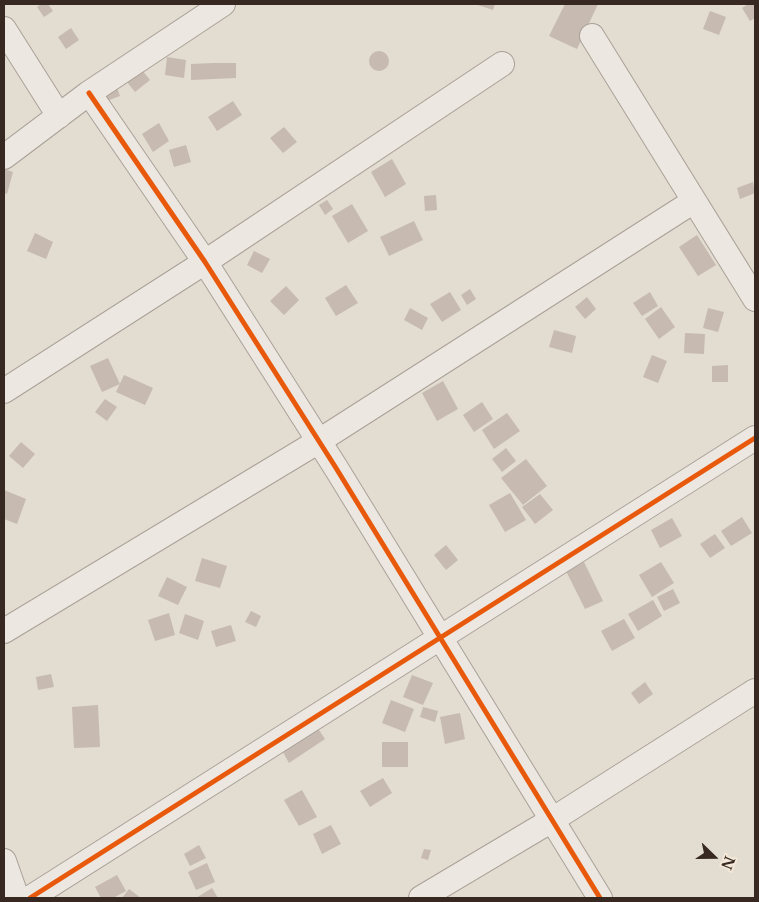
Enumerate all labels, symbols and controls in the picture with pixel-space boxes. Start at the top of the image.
north arrow [689,832,739,882]
text: N [717,853,739,872]

